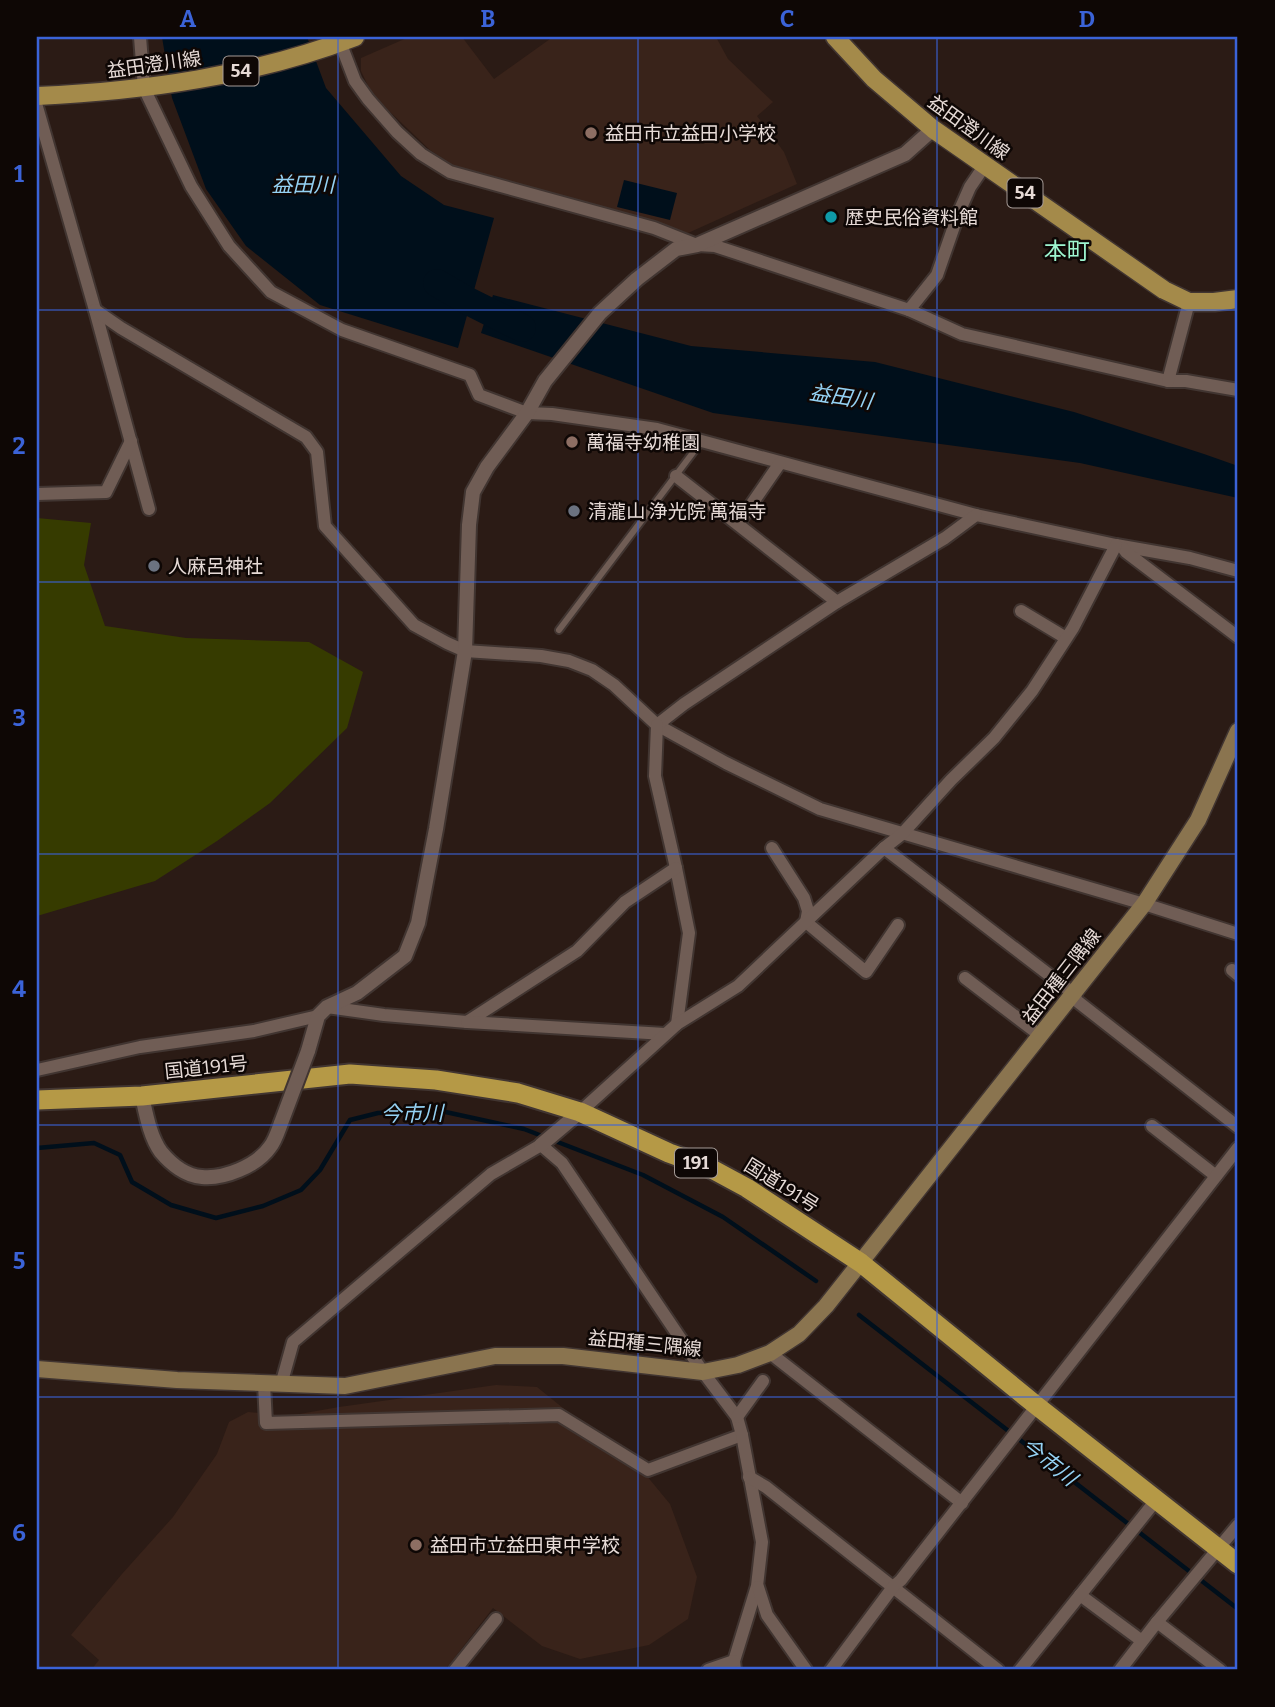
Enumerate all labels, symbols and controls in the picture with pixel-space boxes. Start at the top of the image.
text: A [180,5,197,33]
text: B [481,5,495,33]
text: C [780,5,794,33]
text: D [1079,5,1095,33]
street label: 益田澄川線 [105,46,203,82]
road number: 54 [224,56,258,86]
street label: 益田澄川線 [924,90,1014,165]
place label: 益田市立益田小学校 [605,122,776,145]
marker: 益田市立益田小学校 [583,125,599,141]
text: 1 [14,160,24,188]
water label: 益田川 [272,172,336,198]
road number: 54 [1007,178,1042,208]
place label: 歴史民俗資料館 [845,206,978,229]
marker: 歴史民俗資料館 [823,209,839,225]
district label: 本町 [1044,237,1090,265]
water label: 益田川 [808,379,876,415]
place label: 萬福寺幼稚園 [586,431,700,454]
text: 2 [13,432,26,460]
marker: 萬福寺幼稚園 [564,434,580,450]
place label: 清瀧山 浄光院 萬福寺 [588,500,767,523]
marker: 清瀧山 浄光院 萬福寺 [566,503,582,519]
place label: 人麻呂神社 [168,555,263,578]
marker: 人麻呂神社 [146,558,162,574]
text: 3 [12,704,26,732]
street label: 益田種三隅線 [1017,924,1106,1028]
text: 4 [12,975,26,1003]
street label: 国道191号 [163,1052,249,1083]
water label: 今市川 [380,1100,446,1128]
road number: 191 [675,1148,717,1178]
street label: 国道191号 [740,1154,823,1217]
text: 5 [13,1247,25,1275]
street label: 益田種三隅線 [587,1326,703,1361]
water label: 今市川 [1016,1432,1083,1493]
text: 6 [12,1519,26,1547]
place label: 益田市立益田東中学校 [430,1534,620,1557]
marker: 益田市立益田東中学校 [408,1537,424,1553]

